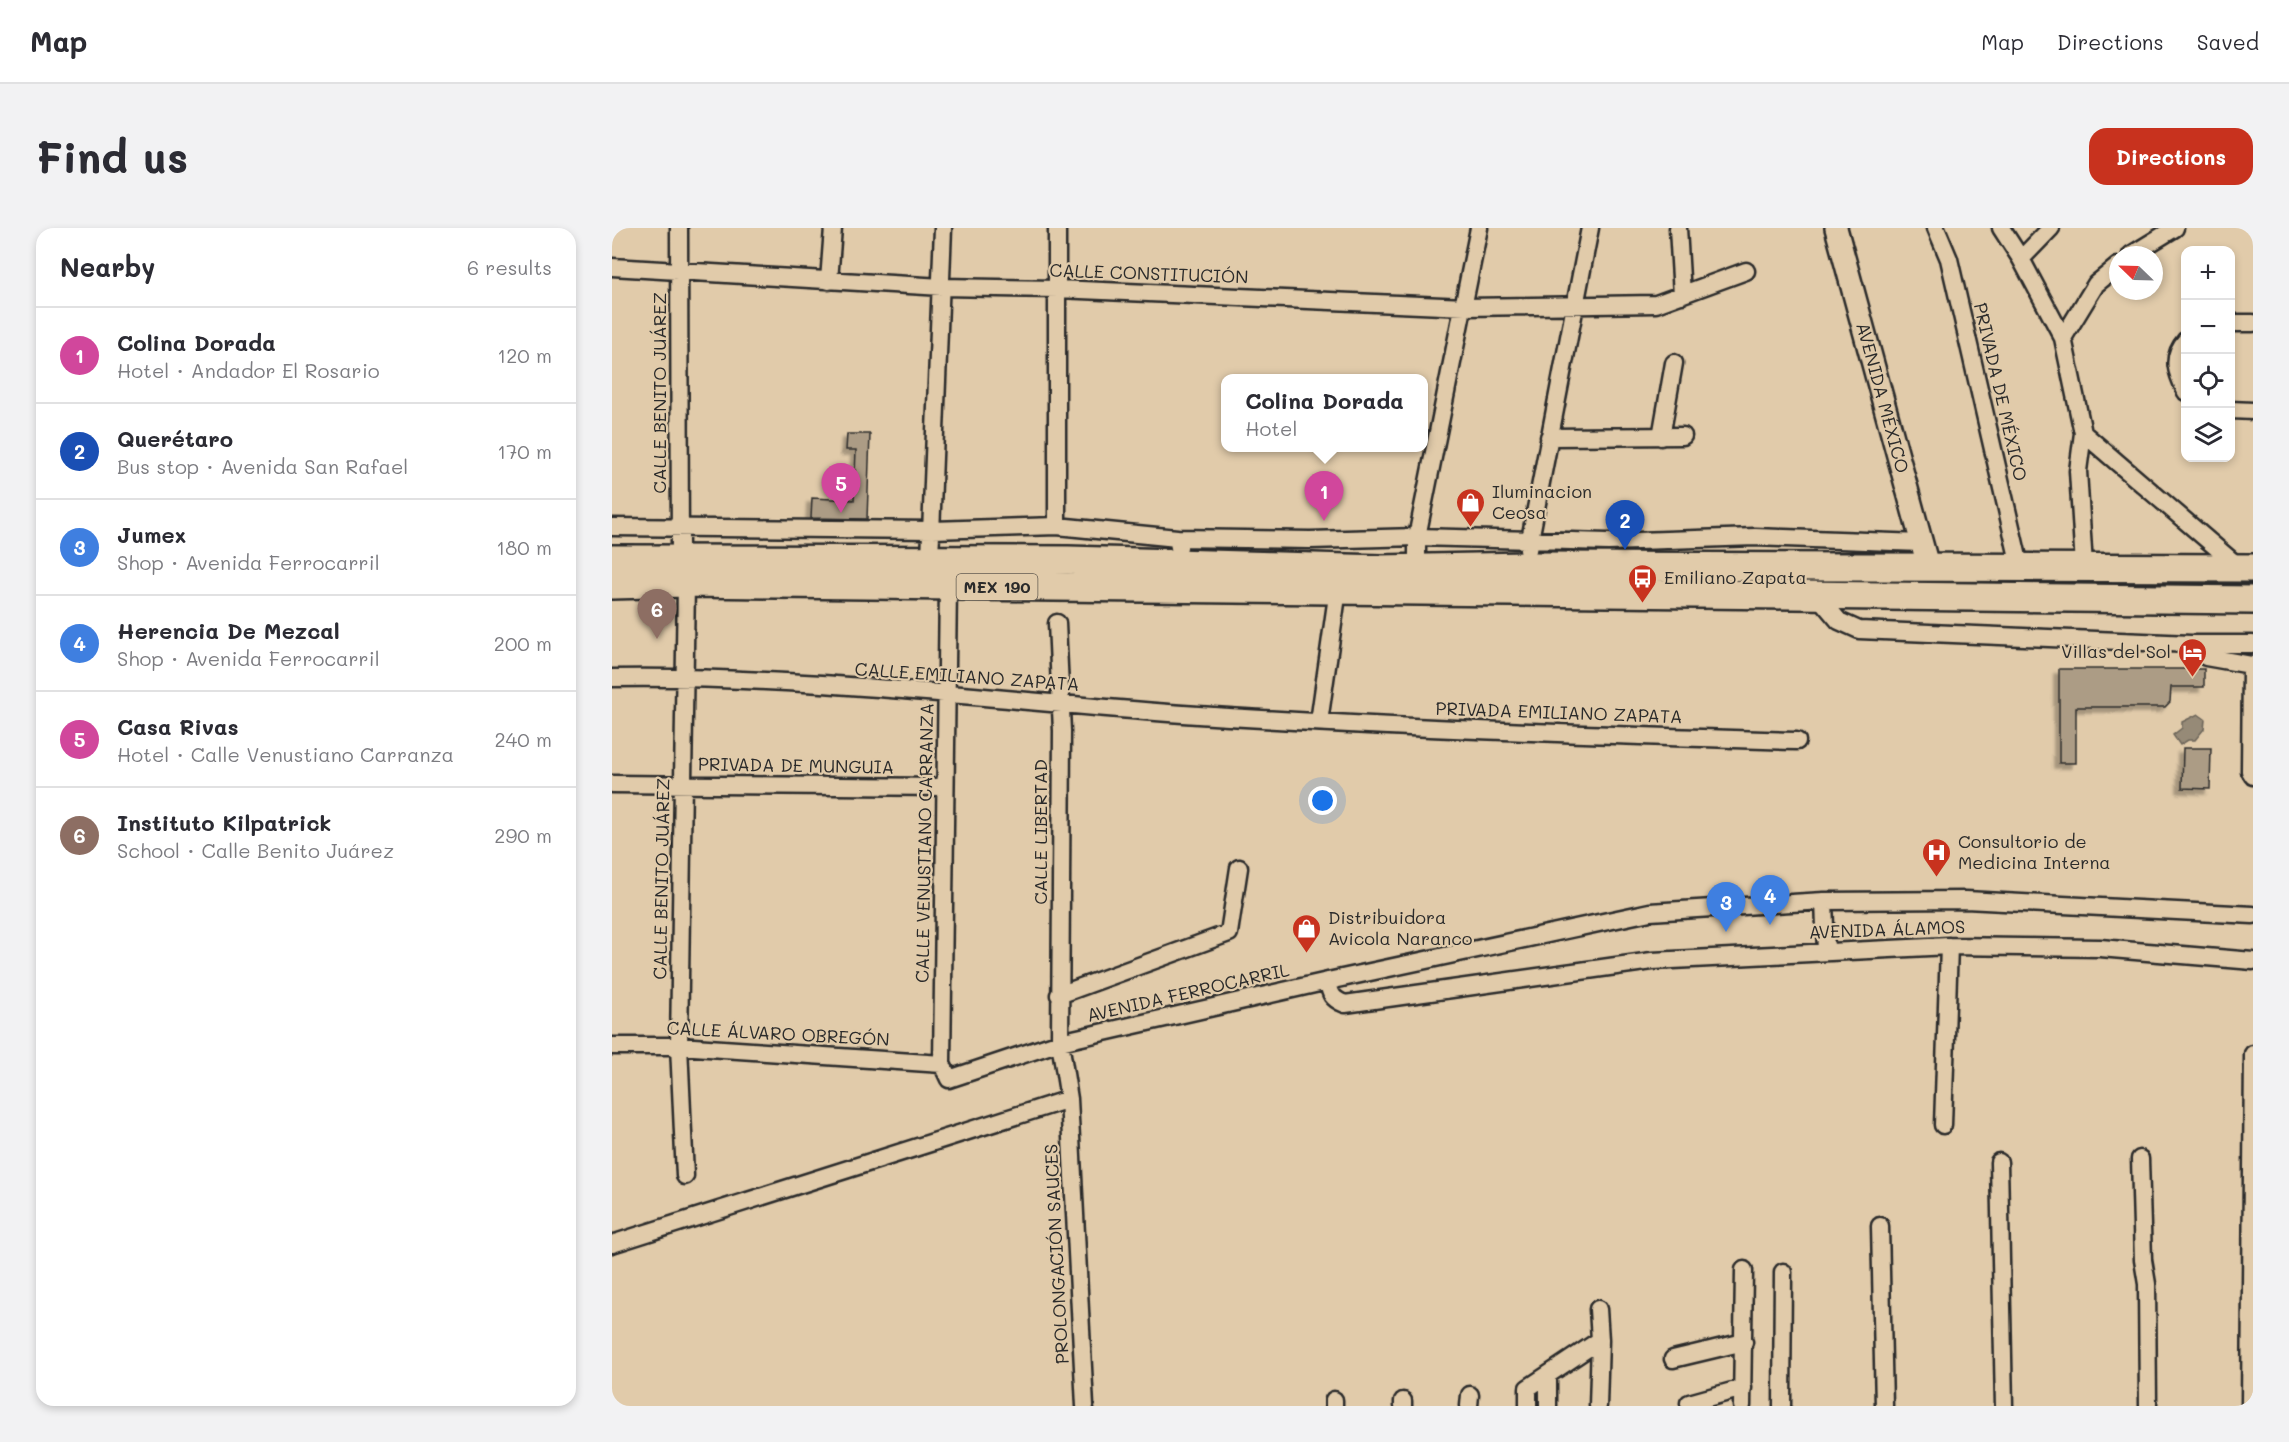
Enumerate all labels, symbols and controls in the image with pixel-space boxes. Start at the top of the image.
text: Map [30,23,87,59]
text: Map [1981,28,2024,55]
text: Directions [2057,28,2164,55]
text: Saved [2197,28,2259,55]
button: Directions [2089,128,2253,185]
text: Find us [36,129,188,184]
north arrow [2109,246,2163,300]
map controls [2181,246,2235,462]
button: + [2181,246,2235,300]
text: Nearby [60,250,155,284]
text: 6 results [467,254,552,280]
street label: CALLE CONSTITUCIÓN [1049,258,1249,288]
street label: CALLE BENITO JUÁREZ [647,292,671,494]
street label: PRIVADA DE MÉXICO [1969,300,2033,483]
button: − [2181,300,2235,354]
street label: AVENIDA MÉXICO [1851,320,1915,476]
text: Colina Dorada [117,328,276,357]
text: 1 [75,342,84,368]
text: 120 m [497,342,552,368]
button: locate [2181,354,2235,408]
text: Hotel · Andador El Rosario [117,357,380,383]
popup [1221,374,1428,452]
text: Colina Dorada [1245,386,1404,415]
button: layers [2181,408,2235,462]
text: Hotel [1245,415,1298,441]
text: Querétaro [117,424,233,453]
text: 2 [74,438,85,464]
text: 170 m [497,438,552,464]
text: Bus stop · Avenida San Rafael [117,453,408,479]
pin: 5 [822,464,860,513]
pin: 1 [1304,472,1344,521]
place label: Iluminacion Ceosa [1492,479,1592,524]
shop icon: Iluminacion Ceosa [1455,486,1487,528]
pin: 2 [1606,500,1644,550]
text: Jumex [117,520,186,549]
text: 3 [74,534,86,560]
text: 180 m [496,534,552,560]
text: Shop · Avenida Ferrocarril [117,549,380,575]
bus stop icon: Emiliano Zapata [1627,562,1659,604]
place label: Emiliano Zapata [1664,565,1807,589]
road number: MEX 190 [956,574,1038,600]
pin: 6 [638,590,676,639]
text: Herencia De Mezcal [117,616,340,645]
text: 4 [73,630,86,656]
text: 200 m [494,630,552,656]
hotel icon: Villas del Sol [2176,636,2208,678]
place label: Villas del Sol [2061,639,2171,663]
text: Shop · Avenida Ferrocarril [117,645,380,671]
street label: CALLE EMILIANO ZAPATA [854,656,1080,696]
street label: PRIVADA EMILIANO ZAPATA [1435,696,1683,728]
street label: CALLE VENUSTIANO CARRANZA [910,703,938,983]
text: Casa Rivas [117,712,239,741]
text: 5 [74,726,85,752]
text: 240 m [494,726,552,752]
text: Hotel · Calle Venustiano Carranza [117,741,454,767]
street label: PRIVADA DE MUNGUIA [698,751,894,779]
street label: CALLE LIBERTAD [1028,759,1052,905]
street label: CALLE BENITO JUÁREZ [647,778,675,980]
your location [1308,786,1337,815]
text: Instituto Kilpatrick [117,808,331,837]
text: 6 [73,822,86,848]
text: 290 m [494,822,552,848]
place label: Consultorio de Medicina Interna [1958,829,2111,874]
hospital icon: Consultorio de Medicina Interna [1921,836,1953,878]
text: School · Calle Benito Juárez [117,837,394,863]
pin: 4 [1750,876,1790,925]
pin: 3 [1706,882,1746,932]
place label: Distribuidora Avicola Naranco [1328,905,1473,950]
shop icon: Distribuidora Avicola Naranco [1291,912,1323,954]
street label: AVENIDA ÁLAMOS [1808,914,1966,944]
street label: AVENIDA FERROCARRIL [1084,957,1292,1027]
street label: CALLE ÁLVARO OBREGÓN [666,1015,890,1051]
street label: PROLONGACIÓN SAUCES [1038,1143,1074,1365]

